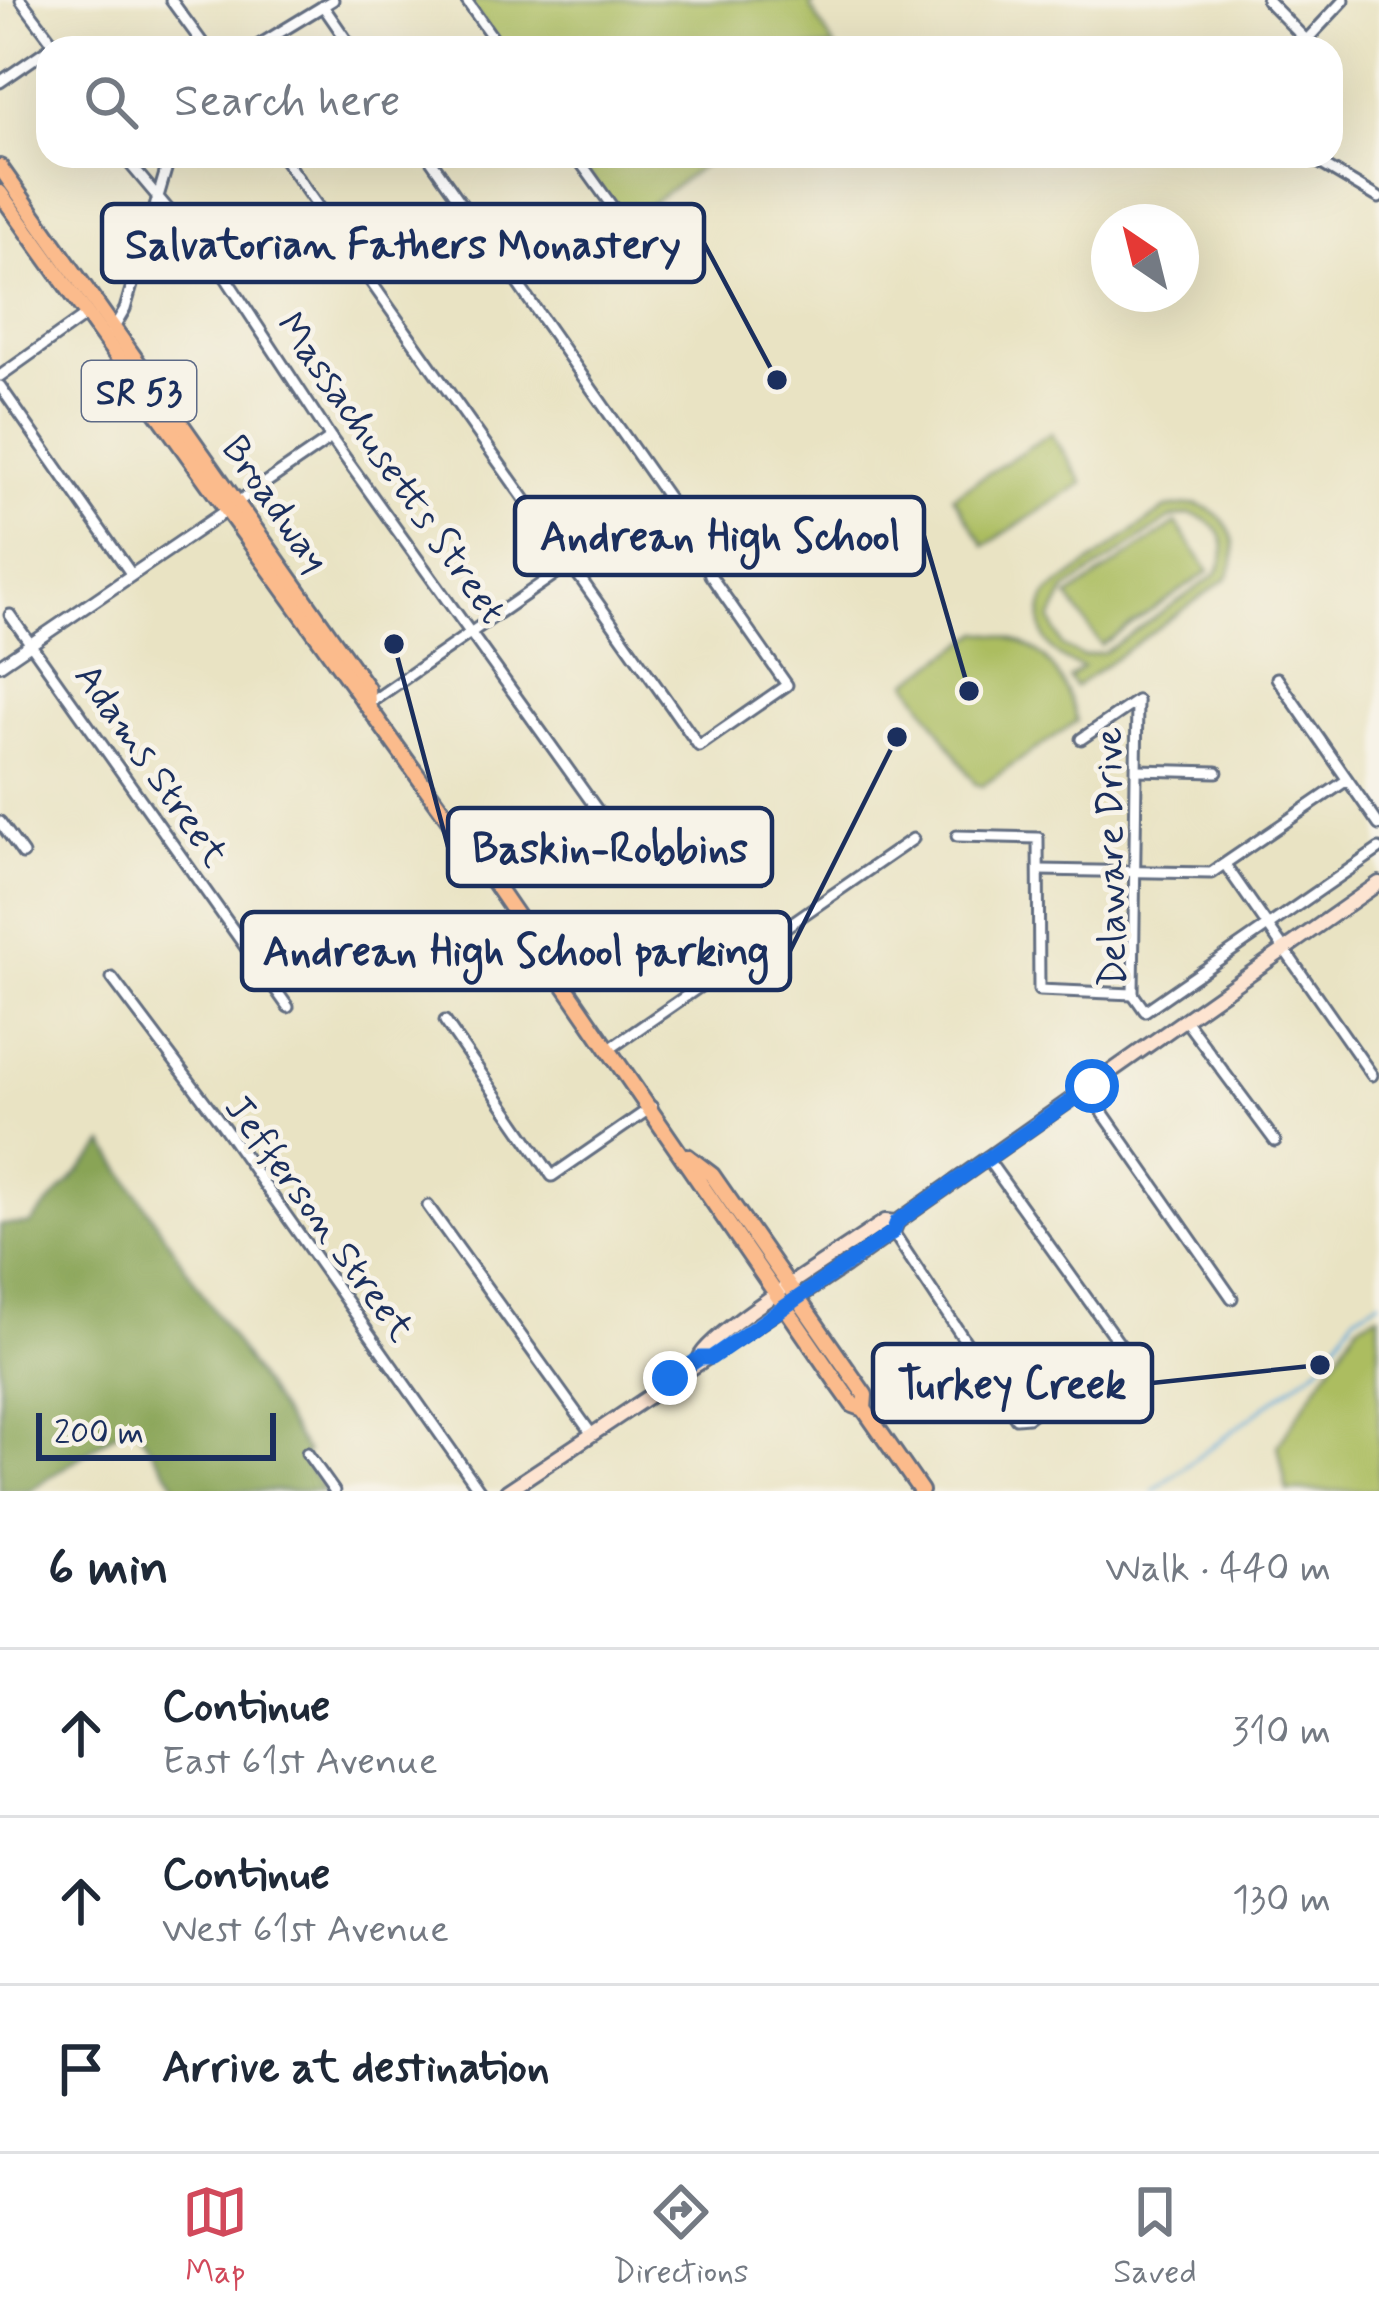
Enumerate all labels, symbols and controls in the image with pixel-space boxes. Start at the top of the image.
search box [36,36,1343,168]
icon: search [78,69,144,135]
text: Search here [174,73,401,132]
callout: Salvatorian Fathers Monastery [102,204,704,282]
north arrow [1091,204,1199,312]
text: Salvatorian Fathers Monastery [125,219,681,274]
street label: Massachusetts Street [263,303,517,635]
road number: SR 53 [82,361,196,421]
street label: Broadway [208,426,340,584]
callout: Andrean High School [515,497,924,575]
text: Andrean High School [540,511,900,570]
street label: Adams Street [61,654,239,878]
street label: Delaware Drive [1085,726,1140,987]
callout: Baskin-Robbins [448,808,772,886]
text: Baskin-Robbins [472,823,748,878]
callout: Andrean High School parking [242,912,790,990]
text: Andrean High School parking [263,926,769,985]
route start [1065,1059,1119,1113]
street label: Jefferson Street [211,1085,425,1353]
callout: Turkey Creek [873,1344,1152,1422]
route end [643,1351,697,1405]
text: Turkey Creek [898,1359,1126,1414]
scale bar [36,1407,276,1460]
text: 200 m [54,1412,144,1456]
text: 6 min [48,1536,169,1602]
text: Walk · 440 m [1105,1544,1331,1595]
text: Continue [162,1678,330,1737]
icon: ahead [48,1700,114,1766]
text: 310 m [1232,1707,1331,1758]
text: East 61st Avenue [162,1737,438,1788]
text: Continue [162,1846,330,1905]
icon: ahead [48,1868,114,1934]
text: 130 m [1232,1875,1331,1926]
text: West 61st Avenue [162,1905,449,1956]
icon: arrive [48,2036,114,2102]
text: Arrive at destination [162,2039,550,2098]
tab: Map [182,2179,248,2295]
tab: Directions [613,2179,749,2295]
tab: Saved [1113,2179,1197,2295]

